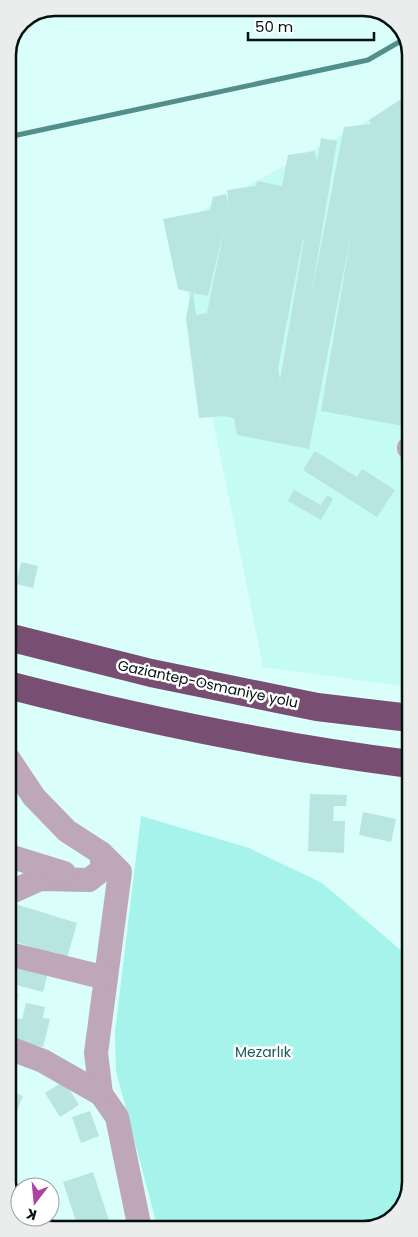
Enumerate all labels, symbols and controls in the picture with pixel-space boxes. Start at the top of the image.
scale bar [248,10,374,42]
text: 50 m [255,16,293,37]
street label: Gaziantep-Osmaniye yolu [116,655,300,713]
park label: Mezarlık [235,1042,292,1062]
north arrow [10,1177,60,1227]
text: K [24,1203,39,1225]

